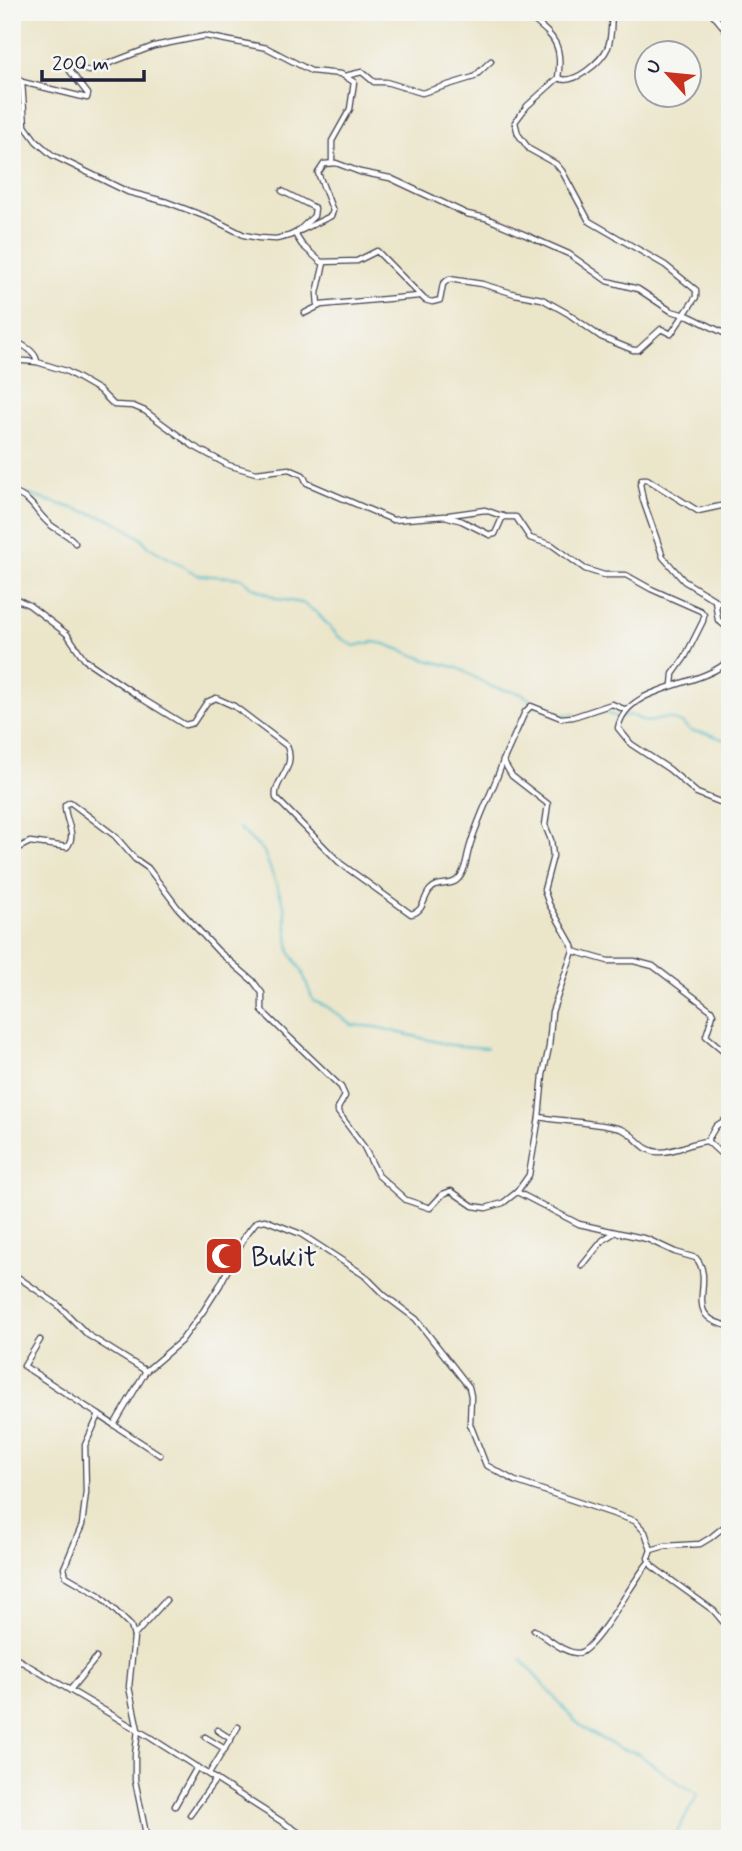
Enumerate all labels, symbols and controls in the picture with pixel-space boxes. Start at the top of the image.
scale bar [42,38,144,82]
north arrow [634,38,704,108]
text: 200 m [52,50,109,78]
text: U [640,56,668,78]
mosque icon: Bukit [203,1235,245,1277]
place label: Bukit [251,1240,317,1277]

